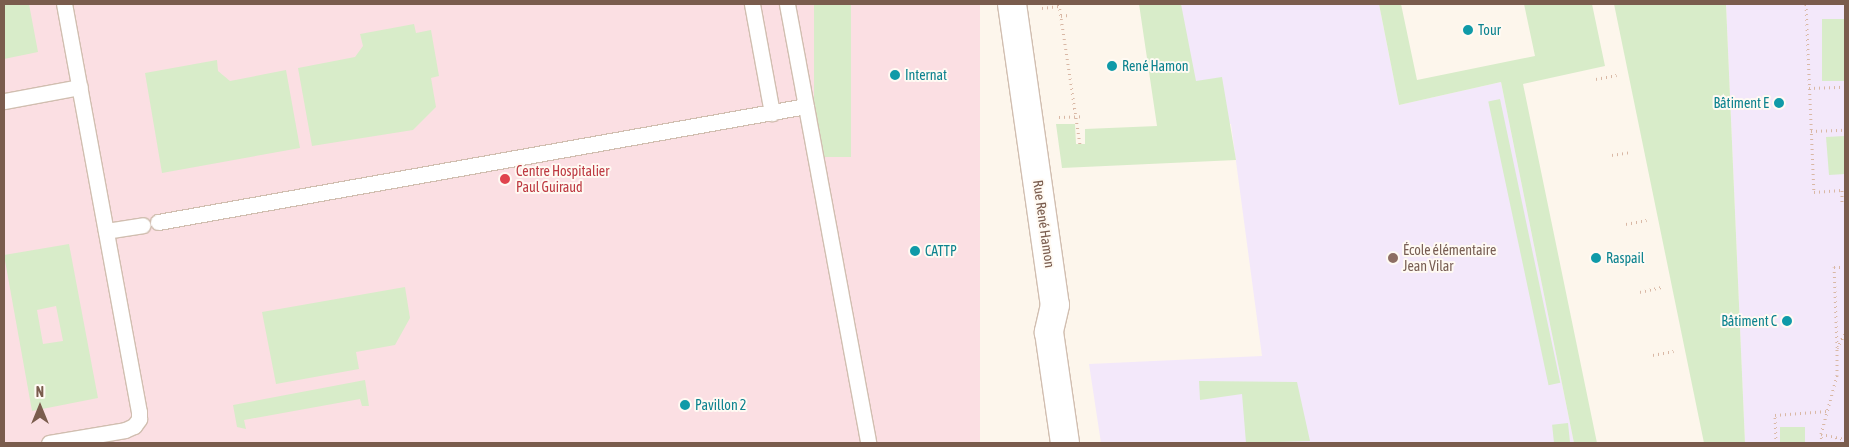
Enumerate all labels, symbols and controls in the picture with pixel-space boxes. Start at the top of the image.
place label: Tour [1478,22,1501,38]
marker: Tour [1462,24,1474,36]
place label: René Hamon [1122,58,1189,74]
marker: René Hamon [1106,60,1118,72]
place label: Internat [905,67,947,83]
marker: Internat [889,69,901,81]
place label: Bâtiment E [1713,95,1769,111]
marker: Bâtiment E [1773,97,1785,109]
place label: Centre Hospitalier Paul Guiraud [516,163,609,196]
marker: Centre Hospitalier Paul Guiraud [498,172,512,186]
street label: Rue René Hamon [1030,179,1058,269]
place label: École élémentaire Jean Vilar [1403,242,1496,274]
place label: CATTP [925,243,957,259]
marker: CATTP [909,245,921,257]
place label: Raspail [1606,250,1645,266]
marker: École élémentaire Jean Vilar [1387,252,1399,264]
marker: Raspail [1590,252,1602,264]
place label: Bâtiment C [1721,313,1777,329]
marker: Bâtiment C [1781,315,1793,327]
north arrow [15,382,65,432]
text: N [36,384,44,400]
place label: Pavillon 2 [695,397,746,413]
marker: Pavillon 2 [679,399,691,411]

